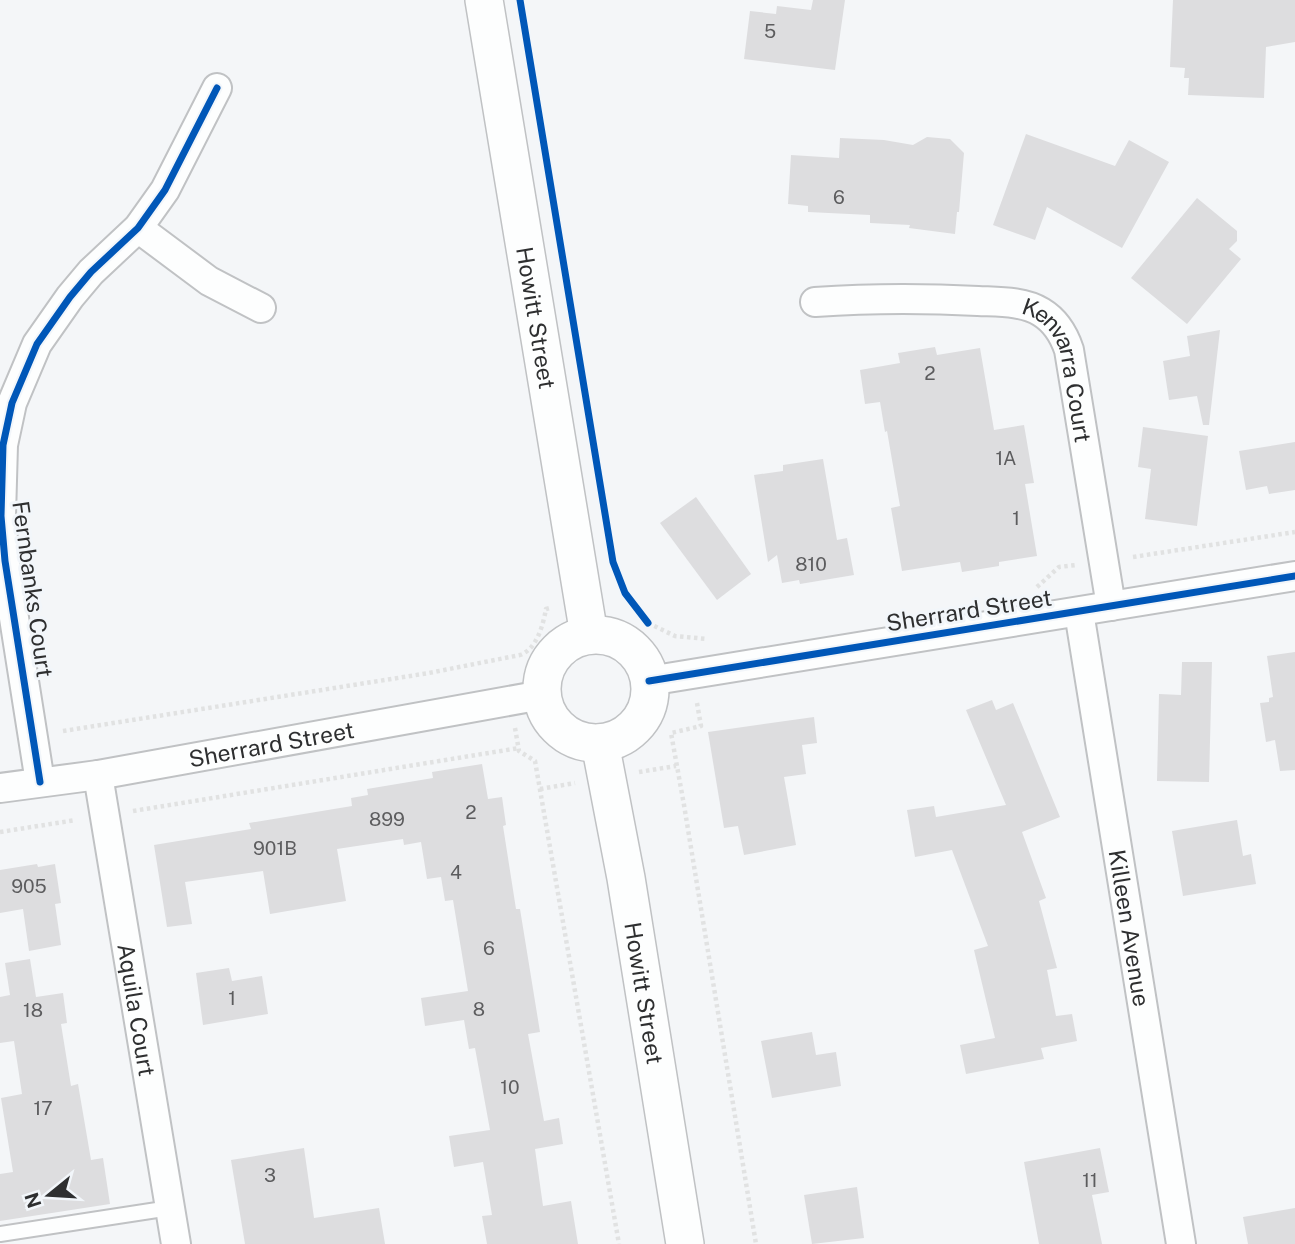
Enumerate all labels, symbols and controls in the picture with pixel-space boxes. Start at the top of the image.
house number: 5 [764,20,776,42]
house number: 6 [833,186,845,208]
street label: Howitt Street [512,245,562,391]
street label: Kenvarra Court [1019,292,1097,444]
house number: 2 [924,362,936,384]
house number: 1A [995,447,1017,469]
street label: Fernbanks Court [7,499,59,679]
house number: 1 [1012,507,1020,529]
house number: 810 [795,553,827,575]
street label: Sherrard Street [884,584,1054,636]
street label: Sherrard Street [187,716,356,772]
house number: 2 [465,801,477,823]
house number: 899 [369,808,405,830]
house number: 901B [253,837,297,859]
street label: Killeen Avenue [1104,848,1156,1008]
house number: 4 [450,861,462,883]
house number: 905 [11,875,47,897]
street label: Howitt Street [620,920,669,1066]
house number: 6 [483,937,495,959]
street label: Aquila Court [113,941,161,1078]
house number: 1 [228,987,236,1009]
house number: 8 [473,998,485,1020]
house number: 18 [23,999,43,1021]
house number: 10 [500,1076,520,1098]
house number: 17 [33,1097,53,1119]
north arrow [14,1160,84,1230]
house number: 3 [264,1164,276,1186]
house number: 11 [1082,1169,1098,1191]
text: N [20,1190,46,1211]

